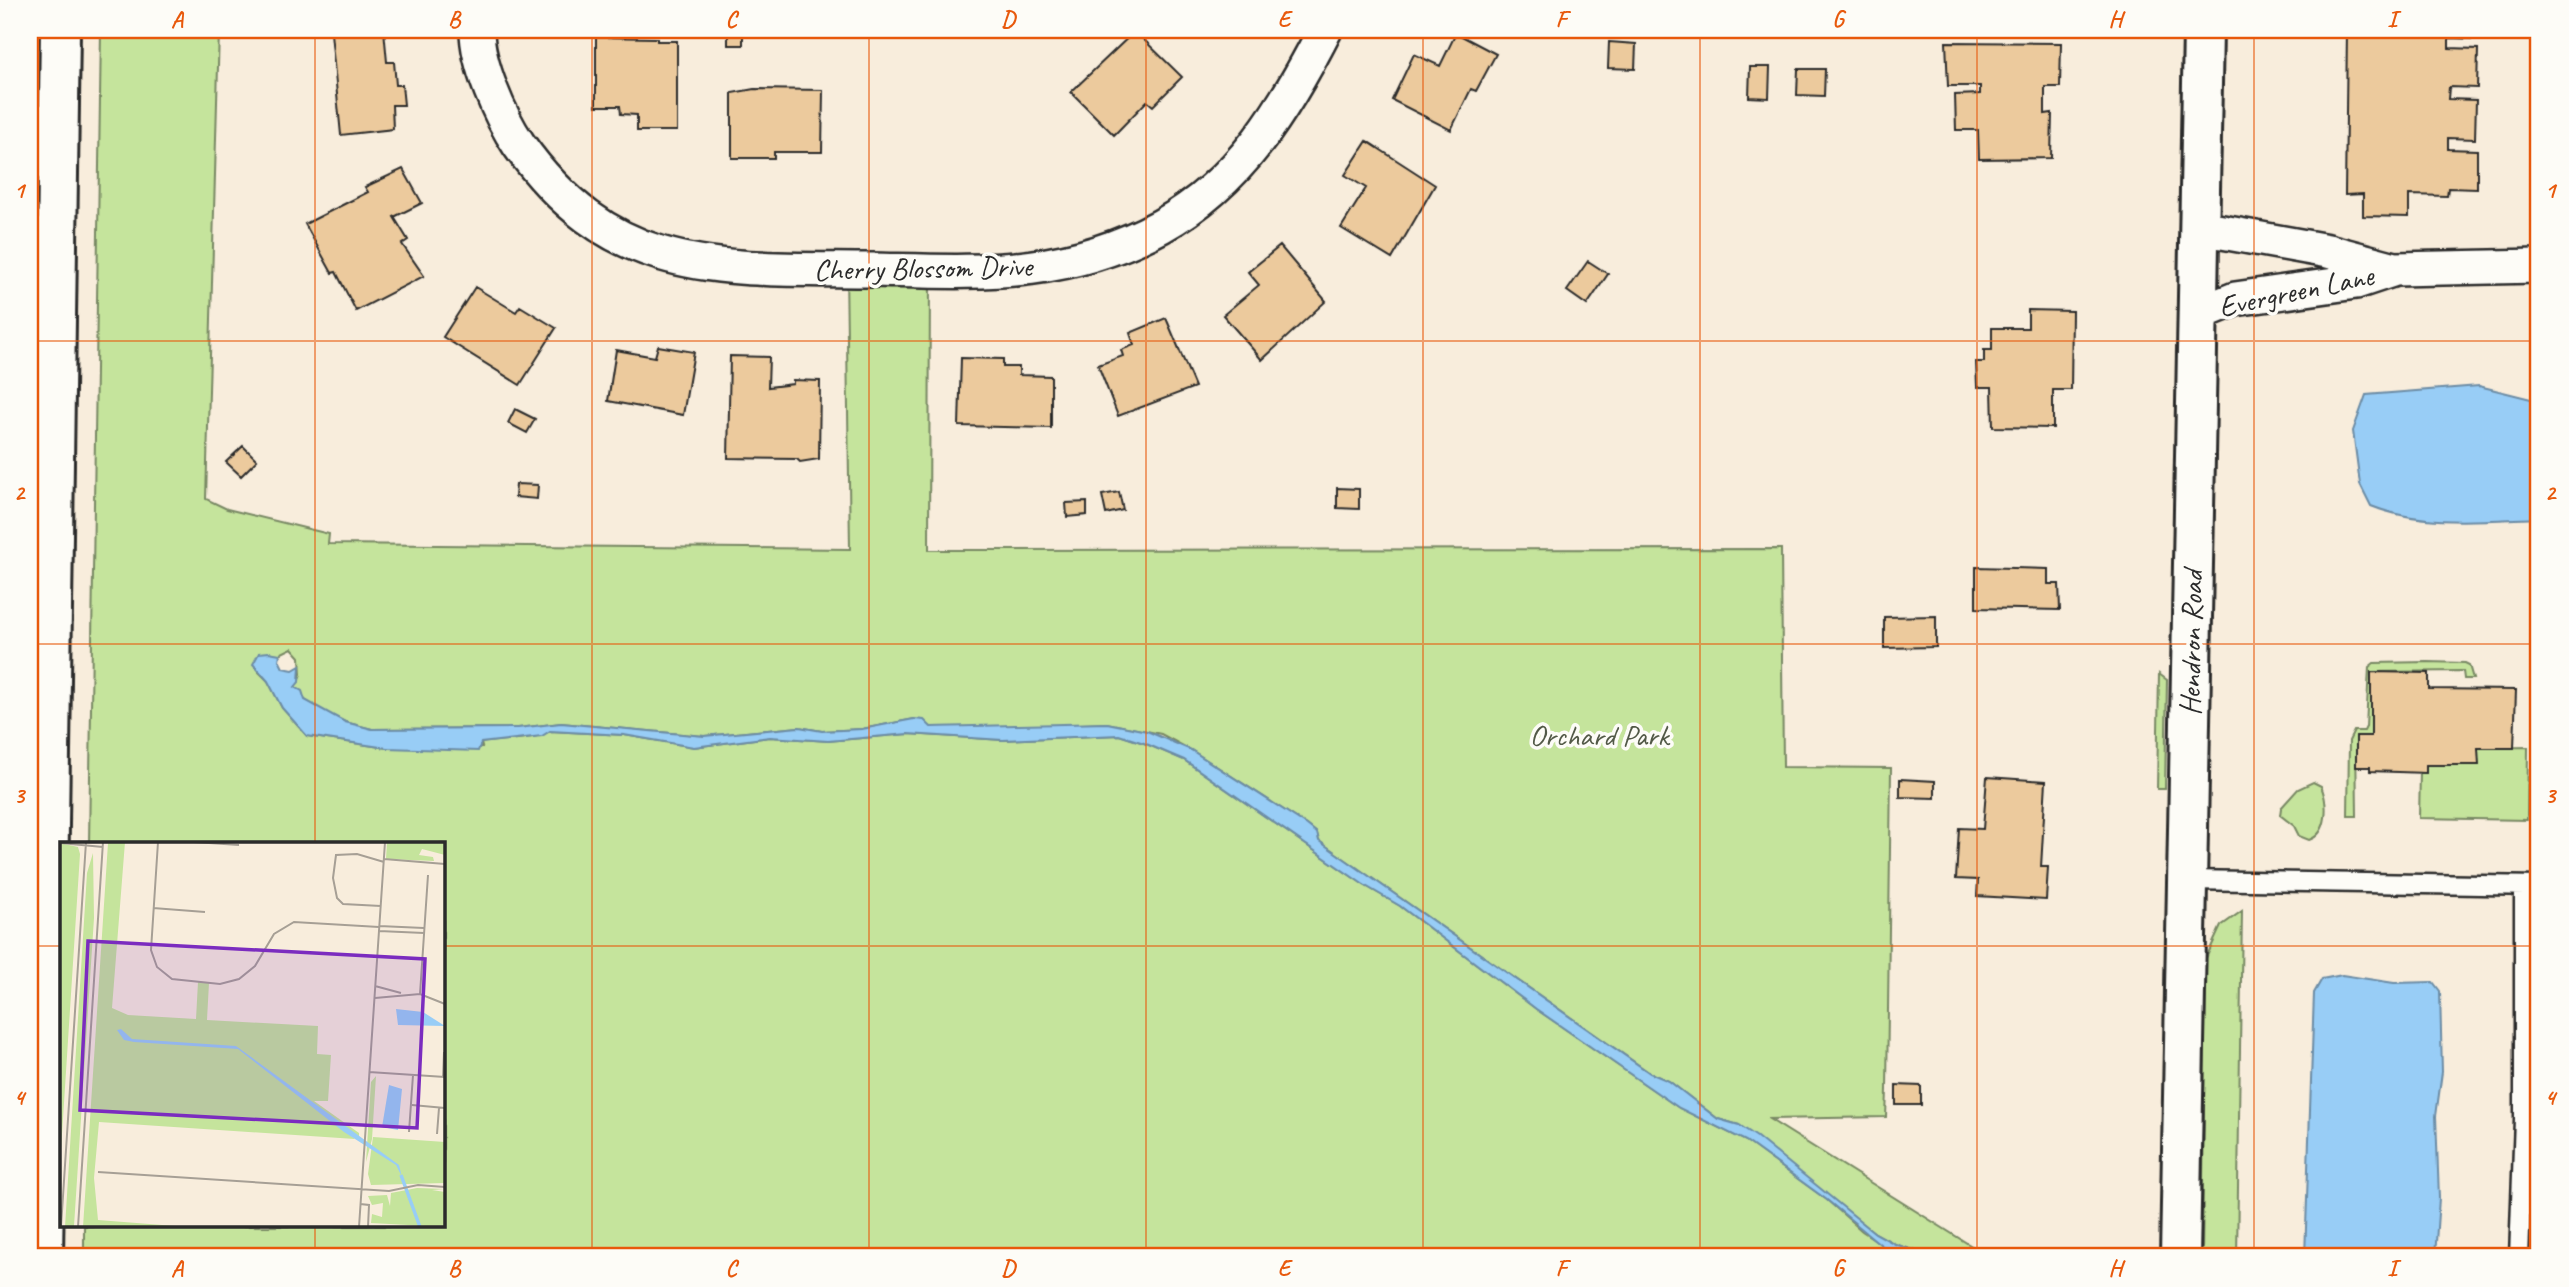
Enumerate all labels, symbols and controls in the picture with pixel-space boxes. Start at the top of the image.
text: A [171,5,185,34]
text: B [448,5,462,34]
text: C [726,5,740,34]
text: D [1001,5,1017,34]
text: E [1278,5,1294,34]
text: F [1556,5,1572,34]
text: G [1832,5,1847,34]
text: H [2108,5,2126,34]
text: I [2387,5,2402,34]
text: 1 [14,176,27,205]
text: 1 [2545,176,2558,205]
street label: Cherry Blossom Drive [814,247,1035,289]
street label: Evergreen Lane [2215,256,2379,326]
text: 2 [14,478,27,507]
text: 2 [2545,478,2558,507]
street label: Hendron Road [2171,566,2211,716]
park label: Orchard Park [1530,716,1671,754]
text: 3 [14,781,27,810]
text: 3 [2545,781,2558,810]
inset map [60,842,444,1228]
text: 4 [14,1083,27,1112]
text: 4 [2545,1083,2558,1112]
text: A [171,1254,185,1283]
text: B [448,1254,462,1283]
text: C [726,1254,740,1283]
text: D [1001,1254,1017,1283]
text: E [1278,1254,1294,1283]
text: F [1556,1254,1572,1283]
text: G [1832,1254,1847,1283]
text: H [2108,1254,2126,1283]
text: I [2387,1254,2402,1283]

